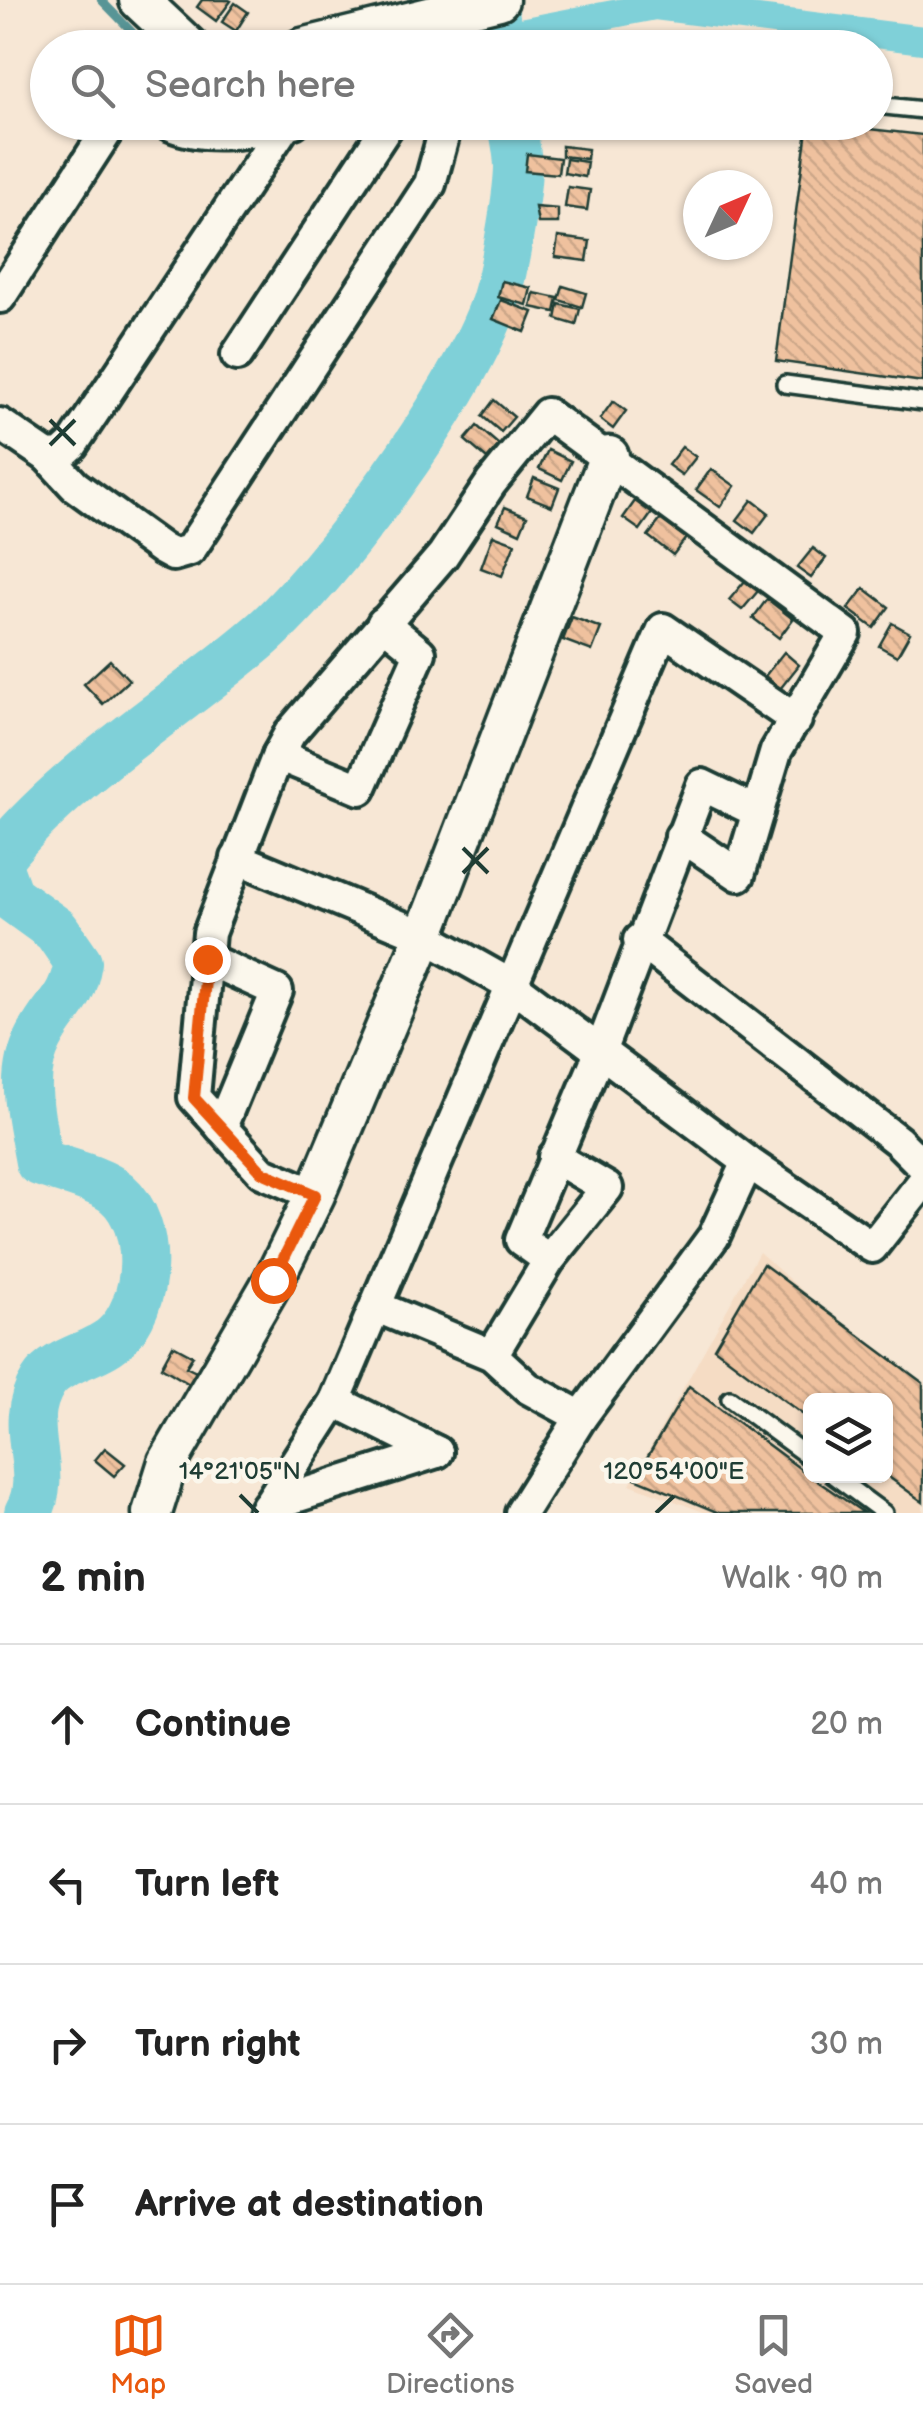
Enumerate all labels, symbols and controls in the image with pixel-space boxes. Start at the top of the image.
search box [30,30,893,140]
icon: search [65,58,120,113]
text: Search here [145,63,356,108]
north arrow [683,170,773,260]
route end [185,937,231,983]
route start [251,1258,297,1304]
map controls [803,1393,893,1483]
button: layers [803,1393,893,1483]
text: 14°21'05"N [179,1456,301,1487]
text: 120°54'00"E [603,1456,745,1487]
text: 2 min [40,1553,146,1604]
text: Walk · 90 m [721,1559,883,1598]
icon: ahead [40,1697,95,1752]
text: Continue [135,1702,291,1747]
text: 20 m [810,1705,883,1744]
icon: left [40,1857,95,1912]
text: Turn left [135,1862,279,1907]
text: 40 m [810,1865,883,1904]
icon: right [40,2017,95,2072]
text: Turn right [135,2022,300,2067]
text: 30 m [809,2025,883,2064]
icon: arrive [40,2177,95,2232]
text: Arrive at destination [135,2182,484,2227]
tab: Map [110,2308,166,2401]
tab: Directions [386,2308,515,2401]
tab: Saved [735,2308,813,2401]

